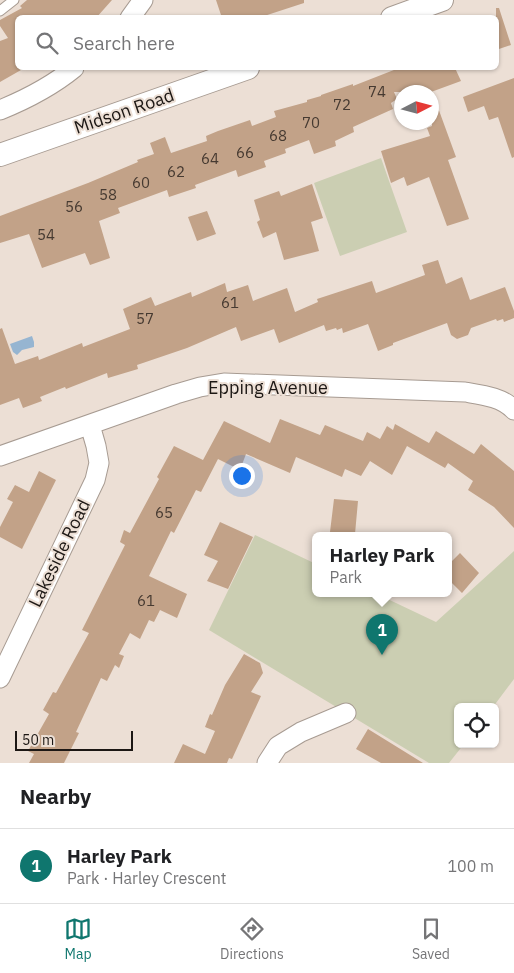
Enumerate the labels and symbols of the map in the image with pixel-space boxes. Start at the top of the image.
house number: 74 [368,82,386,101]
street label: Midson Road [71,83,177,139]
north arrow [394,85,439,130]
house number: 72 [333,95,351,114]
house number: 70 [302,113,320,132]
house number: 68 [269,126,287,145]
house number: 66 [236,143,254,162]
house number: 64 [201,149,219,168]
house number: 62 [167,162,185,181]
house number: 60 [132,173,150,192]
house number: 58 [99,185,117,204]
house number: 56 [65,197,83,216]
house number: 54 [37,225,55,244]
house number: 61 [221,293,239,312]
house number: 57 [136,309,154,328]
street label: Epping Avenue [208,376,328,399]
your location [229,463,255,489]
street label: Lakeside Road [23,495,95,611]
house number: 65 [155,503,173,522]
house number: 61 [137,591,155,610]
pin: 1 [366,614,398,655]
scale bar [15,728,132,751]

